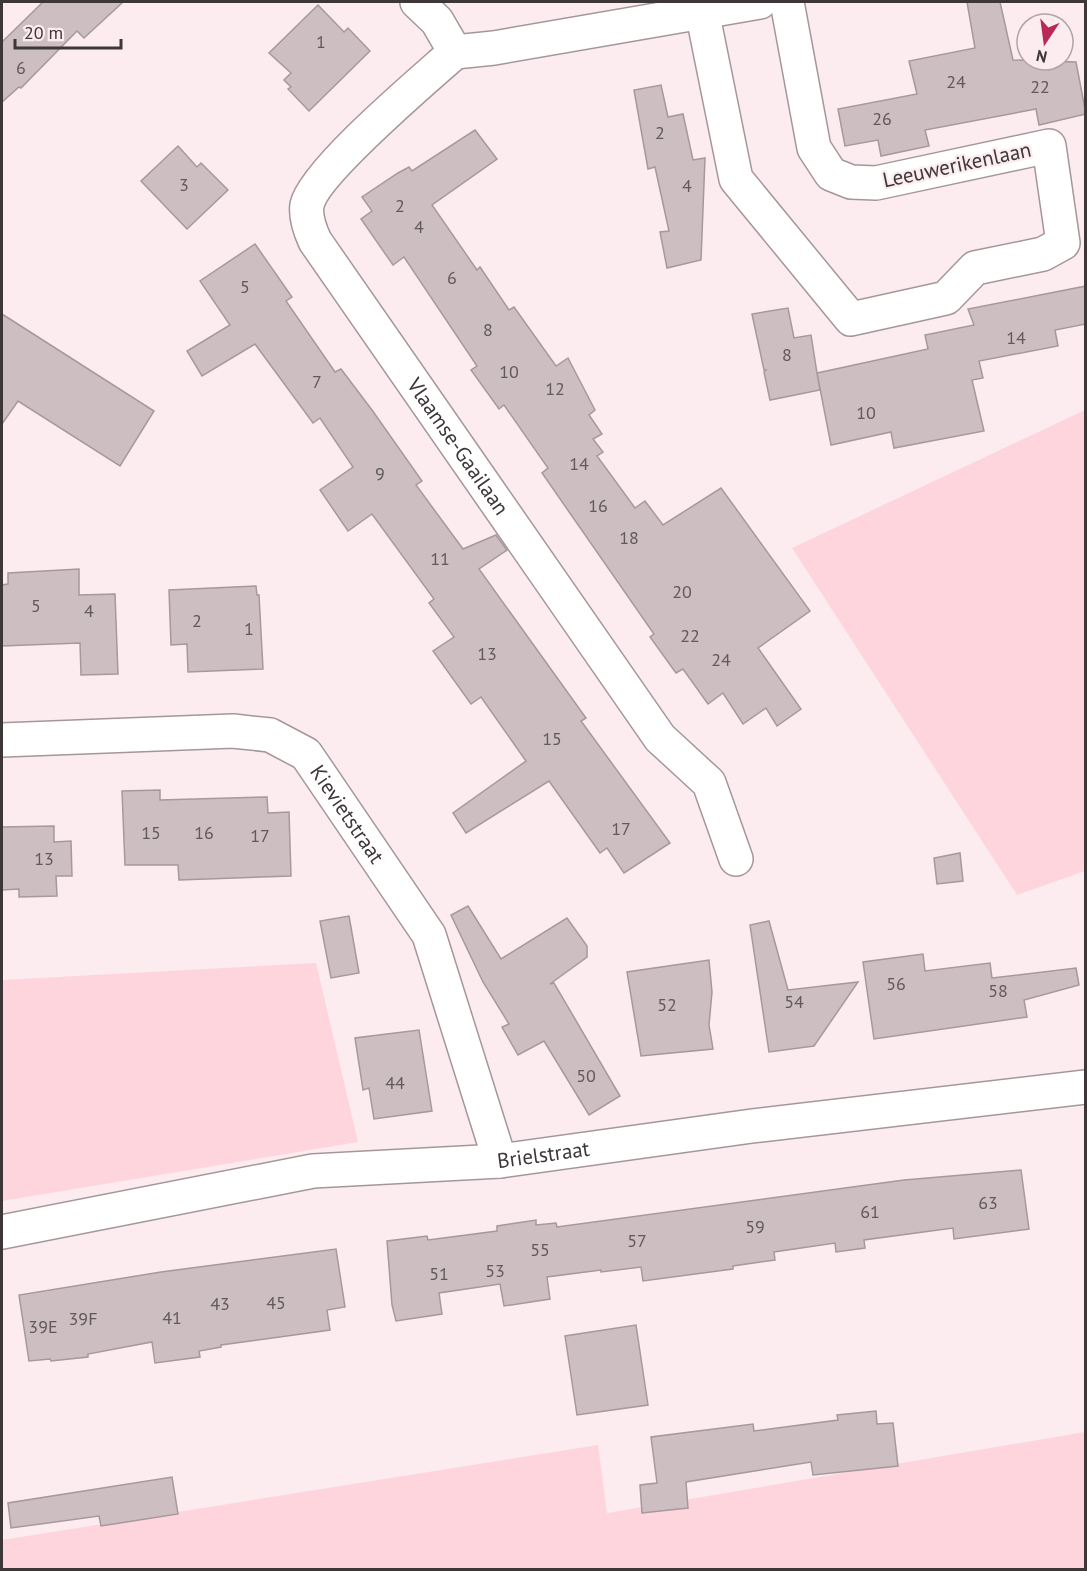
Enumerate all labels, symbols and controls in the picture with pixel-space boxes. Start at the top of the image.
scale bar [15,12,122,50]
north arrow [1015,12,1075,72]
text: 20 m [24,21,63,44]
house number: 1 [316,30,326,53]
text: N [1034,46,1049,68]
house number: 6 [16,56,26,79]
house number: 24 [946,70,966,93]
house number: 22 [1030,75,1050,98]
house number: 26 [872,107,892,130]
house number: 2 [655,121,665,144]
street label: Leeuwerikenlaan [880,136,1034,193]
house number: 3 [179,173,189,196]
house number: 4 [682,174,692,197]
house number: 2 [395,194,405,217]
house number: 4 [414,215,424,238]
house number: 6 [447,266,457,289]
house number: 5 [240,275,250,298]
house number: 8 [483,318,493,341]
house number: 14 [1006,326,1026,349]
house number: 8 [782,343,792,366]
house number: 10 [499,360,519,383]
house number: 7 [312,370,322,393]
street label: Vlaamse-Gaailaan [401,372,515,520]
house number: 12 [545,377,565,400]
house number: 10 [856,401,876,424]
house number: 14 [569,452,589,475]
house number: 9 [375,462,385,485]
house number: 16 [588,494,608,517]
house number: 18 [619,526,639,549]
house number: 11 [430,547,450,570]
house number: 20 [672,580,692,603]
house number: 5 [31,594,41,617]
house number: 4 [84,599,94,622]
house number: 2 [192,609,202,632]
house number: 1 [244,617,254,640]
house number: 22 [680,624,700,647]
house number: 13 [477,642,497,665]
house number: 24 [711,648,731,671]
house number: 15 [542,727,562,750]
street label: Kievietstraat [304,760,390,868]
house number: 17 [611,817,631,840]
house number: 15 [141,821,161,844]
house number: 16 [194,821,214,844]
house number: 17 [250,824,270,847]
house number: 13 [34,847,54,870]
house number: 56 [886,972,906,995]
house number: 58 [988,979,1008,1002]
house number: 54 [784,990,804,1013]
house number: 52 [657,993,677,1016]
house number: 50 [576,1064,596,1087]
house number: 44 [385,1071,405,1094]
street label: Brielstraat [495,1135,591,1174]
house number: 63 [978,1191,998,1214]
house number: 61 [860,1200,880,1223]
house number: 59 [745,1215,765,1238]
house number: 57 [627,1229,647,1252]
house number: 55 [530,1238,550,1261]
house number: 53 [485,1259,505,1282]
house number: 51 [429,1262,449,1285]
house number: 45 [266,1291,286,1314]
house number: 43 [210,1292,230,1315]
house number: 41 [162,1306,182,1329]
house number: 39F [69,1307,97,1330]
house number: 39E [28,1315,58,1338]

